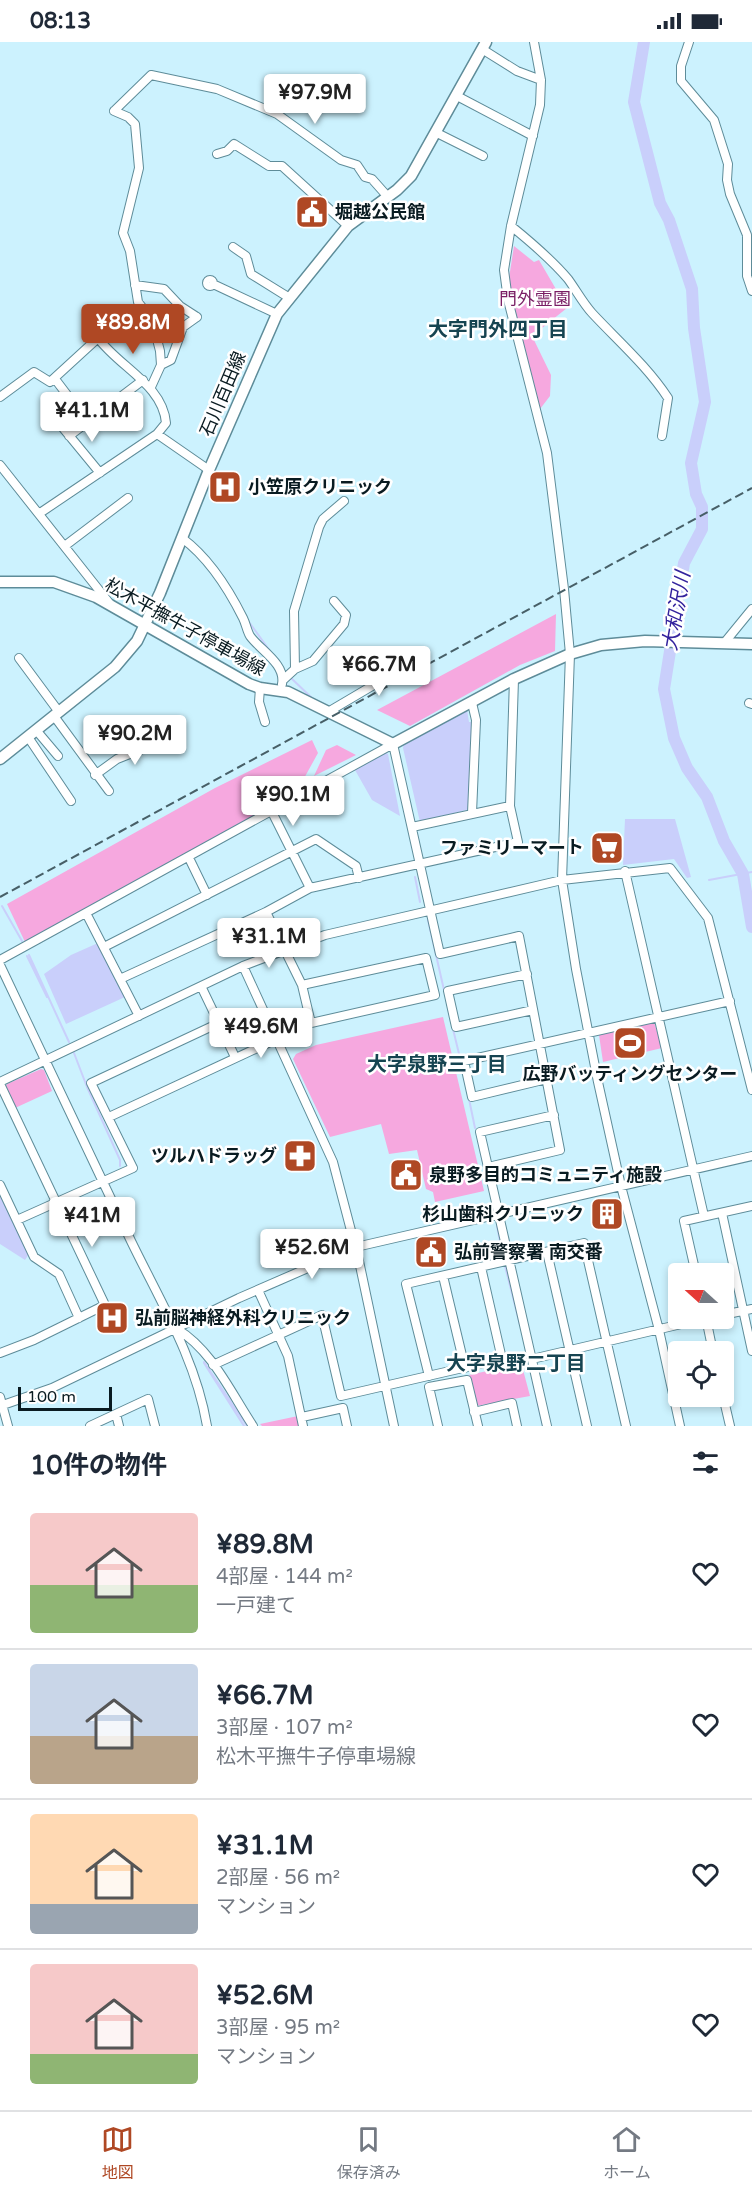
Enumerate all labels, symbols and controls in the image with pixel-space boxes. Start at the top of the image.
text: 08:13 [30,8,91,34]
pin: ¥97.9M [266,74,364,125]
text: ¥97.9M [278,81,352,105]
public building icon: 堀越公民館 [294,194,330,230]
place label: 堀越公民館 [335,201,425,223]
park label: 門外霊園 [499,288,571,310]
pin: ¥89.8M [84,304,182,355]
text: ¥89.8M [95,311,171,335]
district label: 大字門外四丁目 [428,318,568,342]
street label: 石川百田線 [195,348,251,440]
pin: ¥41.1M [43,392,141,443]
text: ¥41.1M [54,399,130,423]
hospital icon: 小笠原クリニック [207,469,243,505]
place label: 小笠原クリニック [248,476,392,498]
water label: 大和沢川 [658,568,696,653]
street label: 松木平撫牛子停車場線 [101,574,269,680]
pin: ¥66.7M [330,646,428,697]
text: ¥66.7M [341,653,417,677]
pin: ¥90.2M [86,715,184,766]
text: ¥90.2M [97,722,173,746]
pin: ¥90.1M [244,776,342,827]
text: ¥90.1M [255,783,331,807]
supermarket icon: ファミリーマート [589,830,625,866]
place label: ファミリーマート [440,837,584,859]
pin: ¥31.1M [220,918,318,969]
text: ¥31.1M [231,925,307,949]
pin: ¥49.6M [212,1008,310,1059]
text: ¥49.6M [223,1015,299,1039]
sports icon: 広野バッティングセンター [612,1025,648,1061]
district label: 大字泉野三丁目 [367,1053,507,1077]
place label: 広野バッティングセンター [523,1063,737,1085]
pharmacy icon: ツルハドラッグ [282,1138,318,1174]
place label: ツルハドラッグ [151,1145,277,1167]
public building icon: 泉野多目的コミュニティ施設 [388,1157,424,1193]
place label: 泉野多目的コミュニティ施設 [429,1164,662,1186]
building icon: 杉山歯科クリニック [589,1196,625,1232]
pin: ¥41M [56,1197,128,1248]
place label: 杉山歯科クリニック [422,1203,584,1225]
text: ¥41M [63,1204,121,1228]
pin: ¥52.6M [263,1229,361,1280]
public building icon: 弘前警察署 南交番 [413,1234,449,1270]
text: ¥52.6M [274,1236,350,1260]
place label: 弘前警察署 南交番 [454,1241,603,1263]
north arrow [668,1263,734,1329]
map controls [668,1263,734,1407]
hospital icon: 弘前脳神経外科クリニック [94,1300,130,1336]
place label: 弘前脳神経外科クリニック [135,1307,351,1329]
button: locate [668,1341,734,1407]
district label: 大字泉野二丁目 [446,1352,586,1376]
scale bar [18,1384,112,1412]
text: 100 m [27,1387,76,1407]
icon: filters [689,1446,722,1479]
text: 10件の物件 [30,1450,167,1481]
text: ¥89.8M [216,1529,314,1560]
icon: home [78,1537,150,1609]
icon: heart [689,1557,722,1590]
text: 4部屋 · 144 m² [216,1565,353,1589]
text: 一戸建て [216,1594,296,1618]
text: ¥66.7M [216,1680,314,1711]
icon: home [78,1688,150,1760]
icon: heart [689,1708,722,1741]
text: 3部屋 · 107 m² [216,1716,353,1740]
text: 松木平撫牛子停車場線 [216,1745,416,1769]
text: ¥31.1M [216,1830,314,1861]
icon: home [78,1838,150,1910]
icon: heart [689,1858,722,1891]
text: 2部屋 · 56 m² [216,1866,340,1890]
text: マンション [216,1895,316,1919]
text: ¥52.6M [216,1980,314,2011]
icon: home [78,1988,150,2060]
icon: heart [689,2008,722,2041]
text: 3部屋 · 95 m² [216,2016,340,2040]
text: マンション [216,2045,316,2069]
tab: 地図 [101,2123,134,2183]
tab: 保存済み [337,2123,401,2183]
tab: ホーム [603,2123,651,2183]

